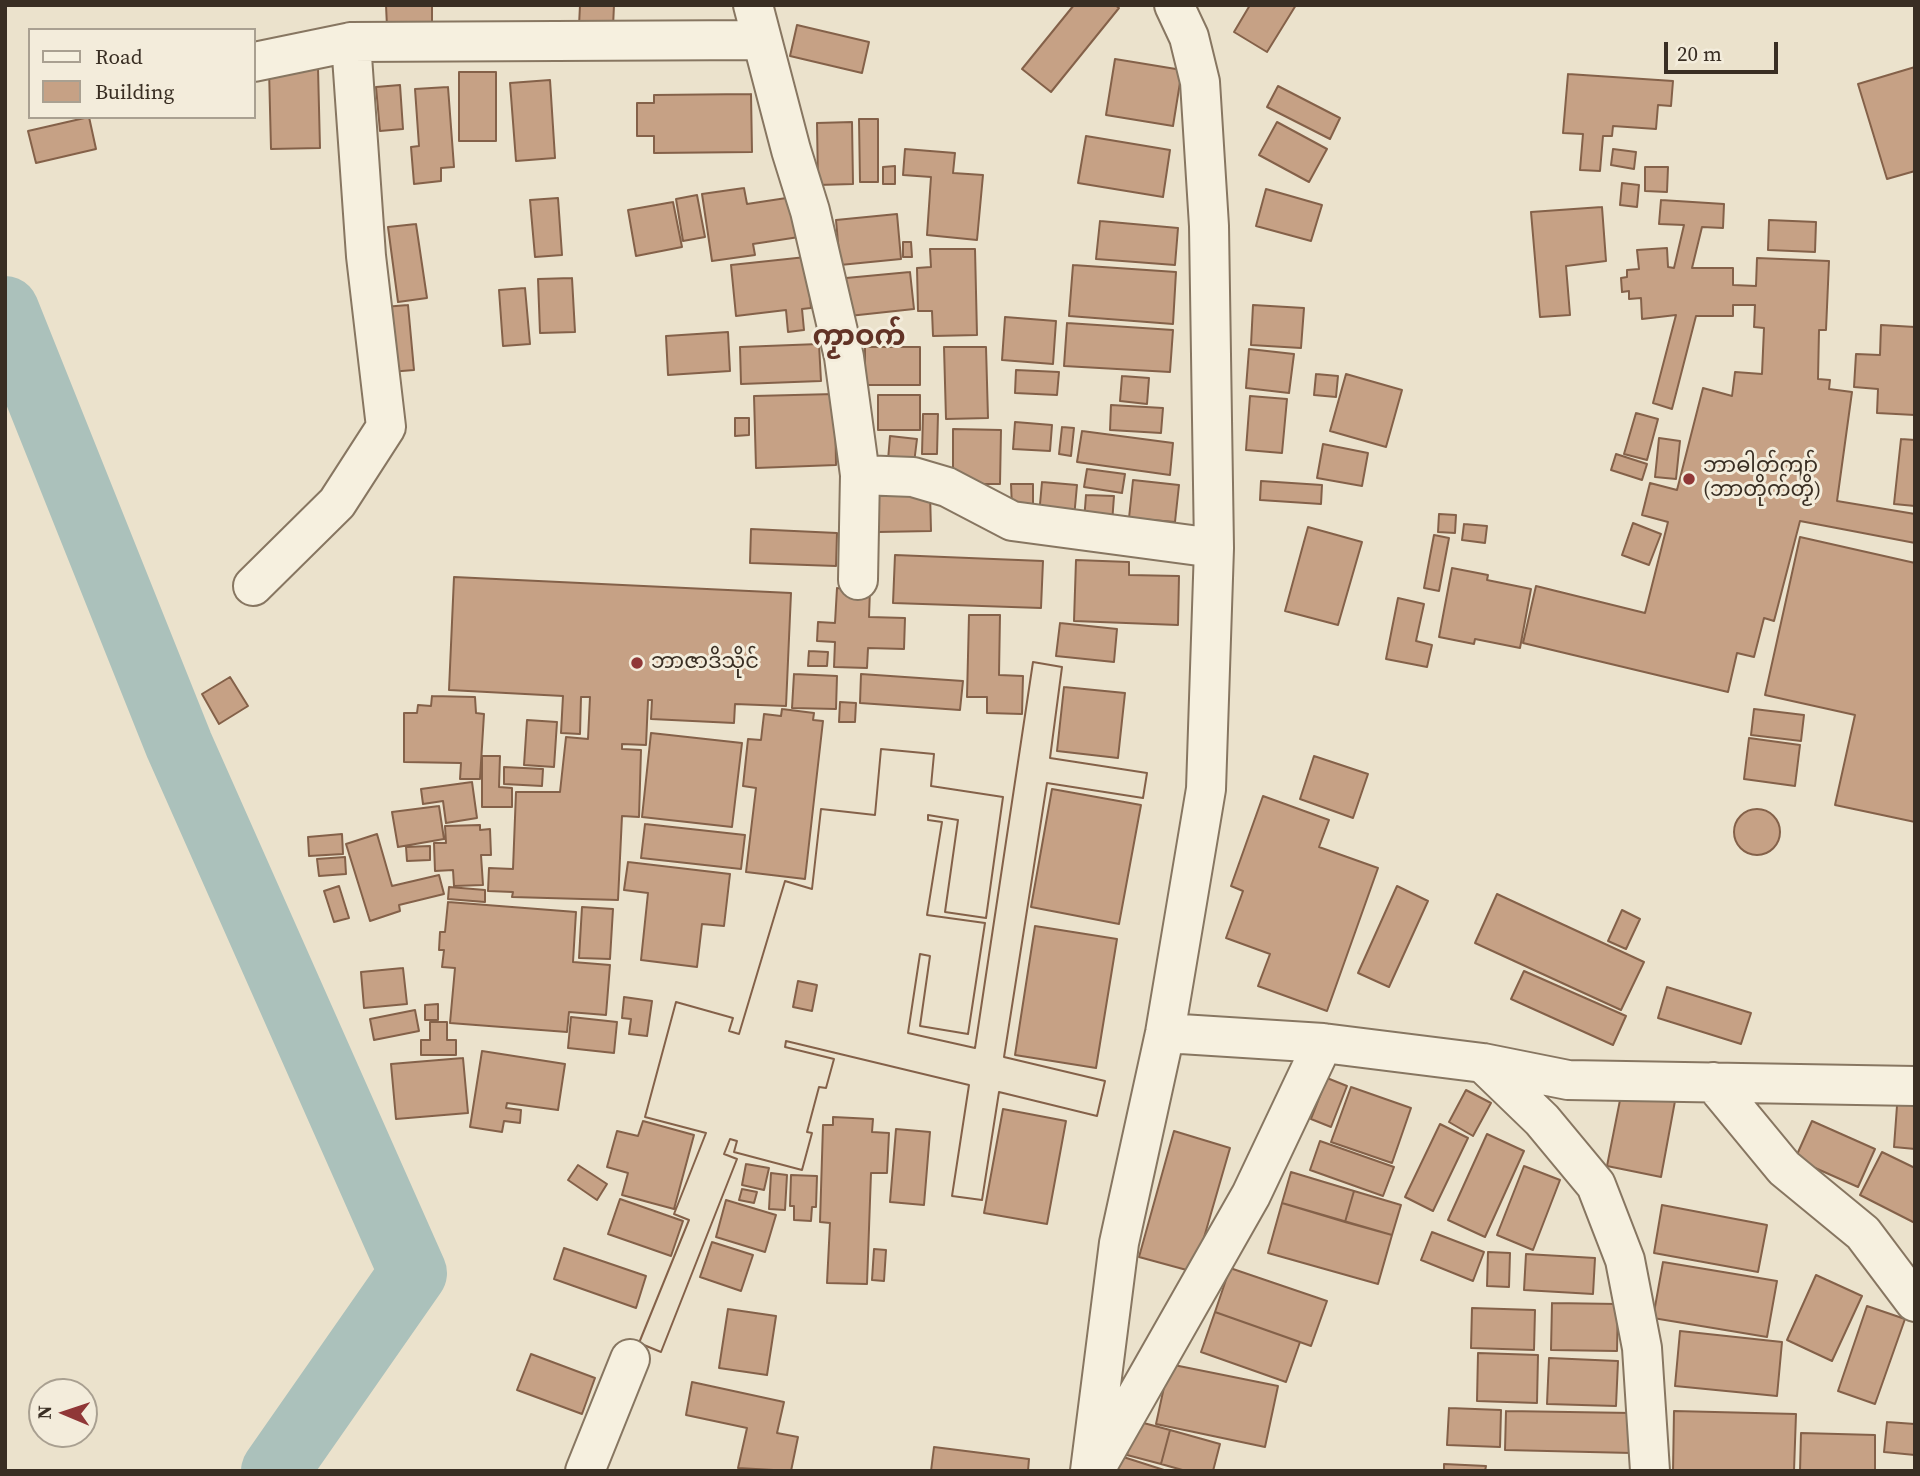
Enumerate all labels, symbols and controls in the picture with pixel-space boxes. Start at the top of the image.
legend [28,28,256,119]
scale bar [1668,28,1782,72]
text: 20 m [1677,39,1722,68]
text: Road [95,42,143,71]
text: Building [95,77,174,106]
district label: ကၟာဝက် [812,321,906,355]
place label: ဘာဓါတ်ကျာ် (ဘာတိုက်တၟိ) [1703,454,1821,504]
marker: ဘာဓါတ်ကျာ် (ဘာတိုက်တၟိ) [1681,471,1697,487]
place label: ဘာဇာဒိသိုင် [651,650,759,676]
marker: ဘာဇာဒိသိုင် [629,655,645,671]
north arrow [28,1378,98,1448]
text: N [31,1405,57,1420]

